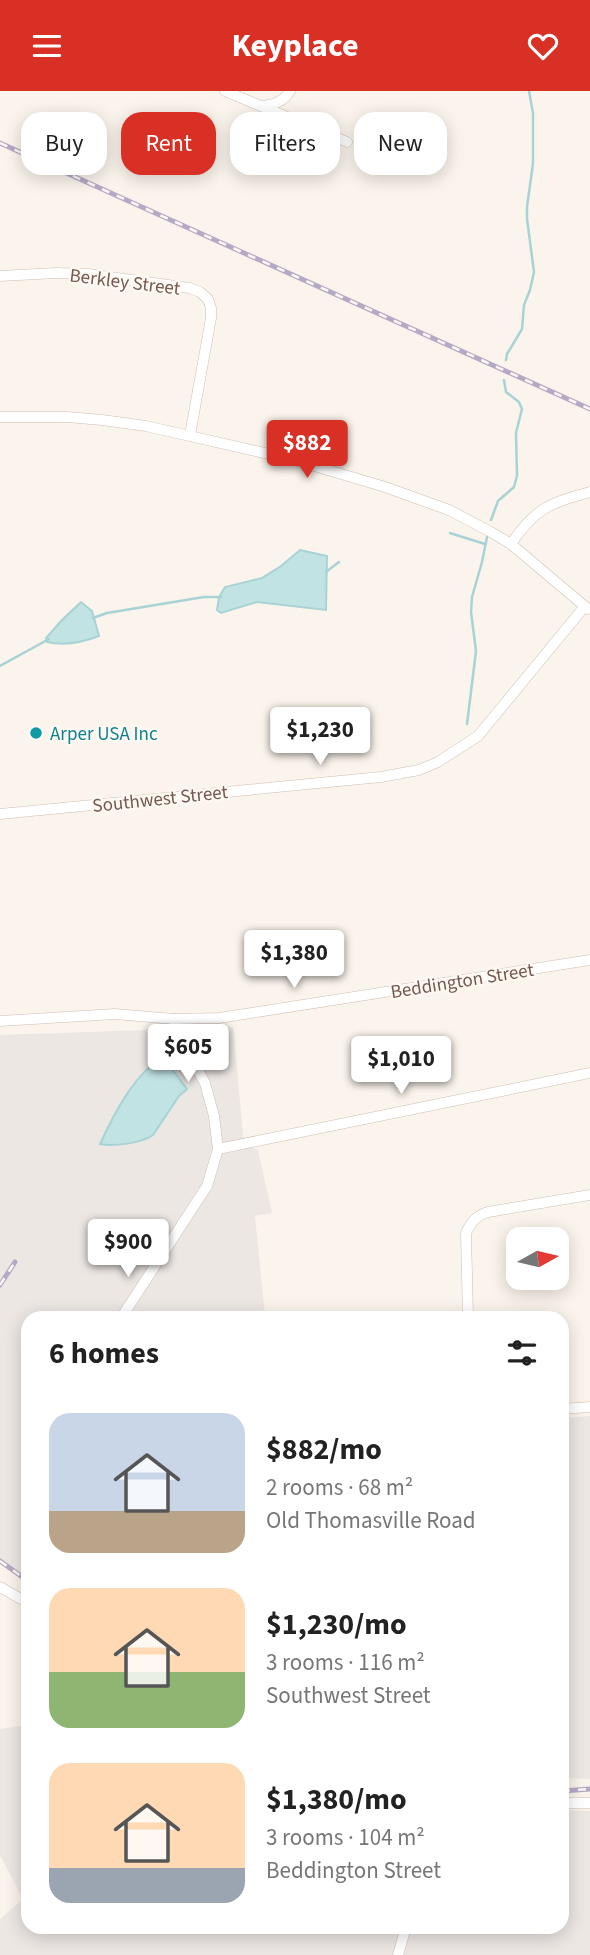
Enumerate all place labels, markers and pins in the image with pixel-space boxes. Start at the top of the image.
pin: $882 [266,421,348,480]
pin: $1,230 [263,707,377,767]
place label: Arper USA Inc [50,721,158,748]
marker: Arper USA Inc [28,725,44,741]
pin: $1,380 [237,930,351,990]
pin: $605 [147,1025,229,1084]
pin: $1,010 [344,1037,458,1096]
pin: $900 [87,1219,169,1279]

